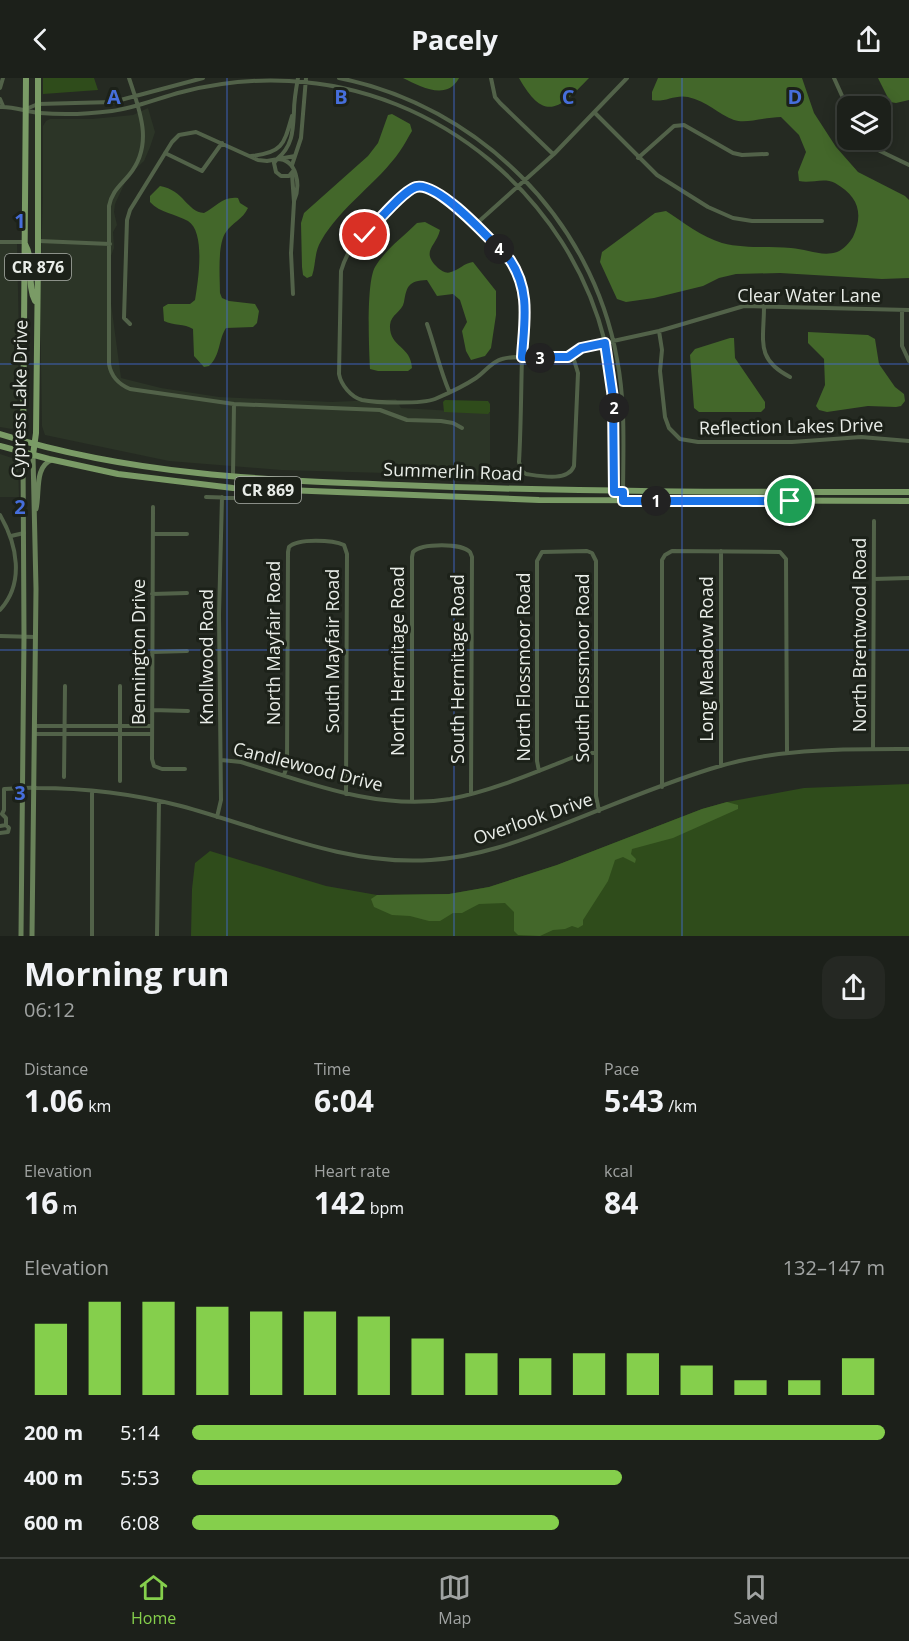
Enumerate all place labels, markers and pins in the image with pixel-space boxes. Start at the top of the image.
pin [339,209,390,260]
pin: 4 [484,234,514,264]
pin: 3 [525,343,555,373]
pin: 2 [599,393,629,423]
pin [764,475,815,526]
pin: 1 [641,486,671,516]

